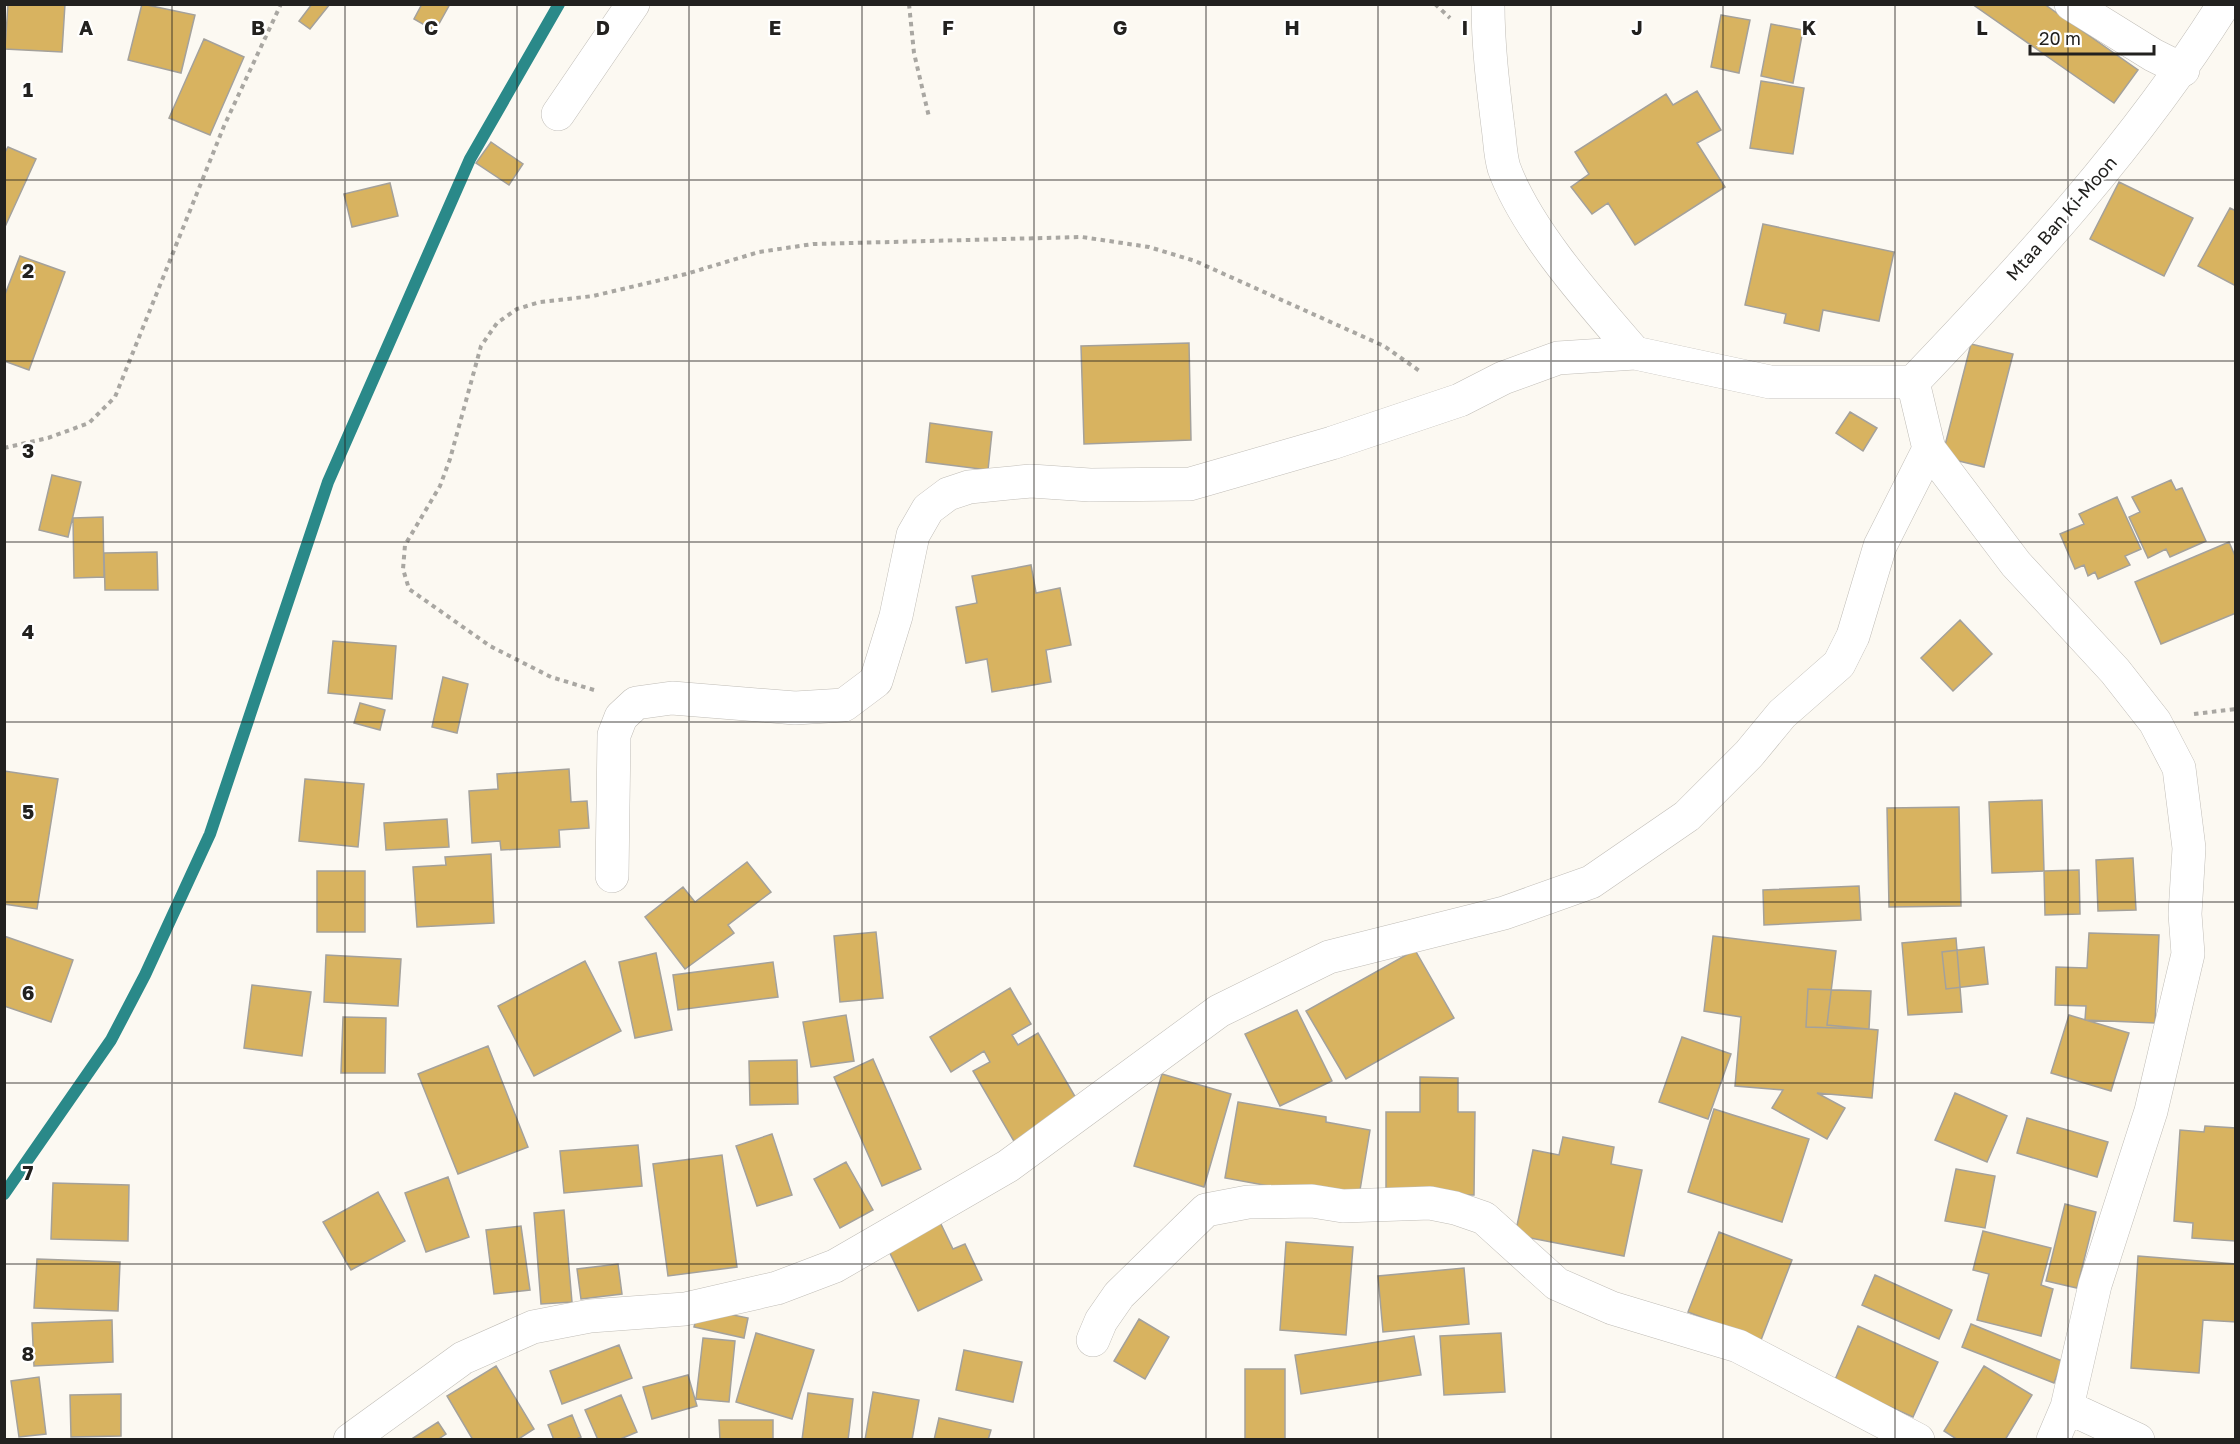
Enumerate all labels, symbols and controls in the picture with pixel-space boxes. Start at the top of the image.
text: A [79,15,93,39]
text: B [251,15,265,39]
text: C [424,15,438,39]
text: D [596,15,610,39]
text: E [769,15,781,39]
text: F [942,15,954,39]
text: G [1113,15,1127,39]
text: H [1284,15,1300,39]
text: I [1462,15,1468,39]
text: J [1631,15,1643,39]
text: K [1802,15,1817,39]
text: L [1976,15,1988,39]
scale bar [2030,18,2154,56]
text: 20 m [2039,27,2081,49]
text: 1 [23,77,33,101]
street label: Mtaa Ban Ki-Moon [2001,151,2121,285]
text: 2 [22,258,34,282]
text: 3 [22,438,34,462]
text: 4 [22,619,34,643]
text: 5 [22,799,34,823]
text: 6 [22,980,34,1004]
text: 7 [23,1160,34,1184]
text: 8 [22,1341,34,1365]

